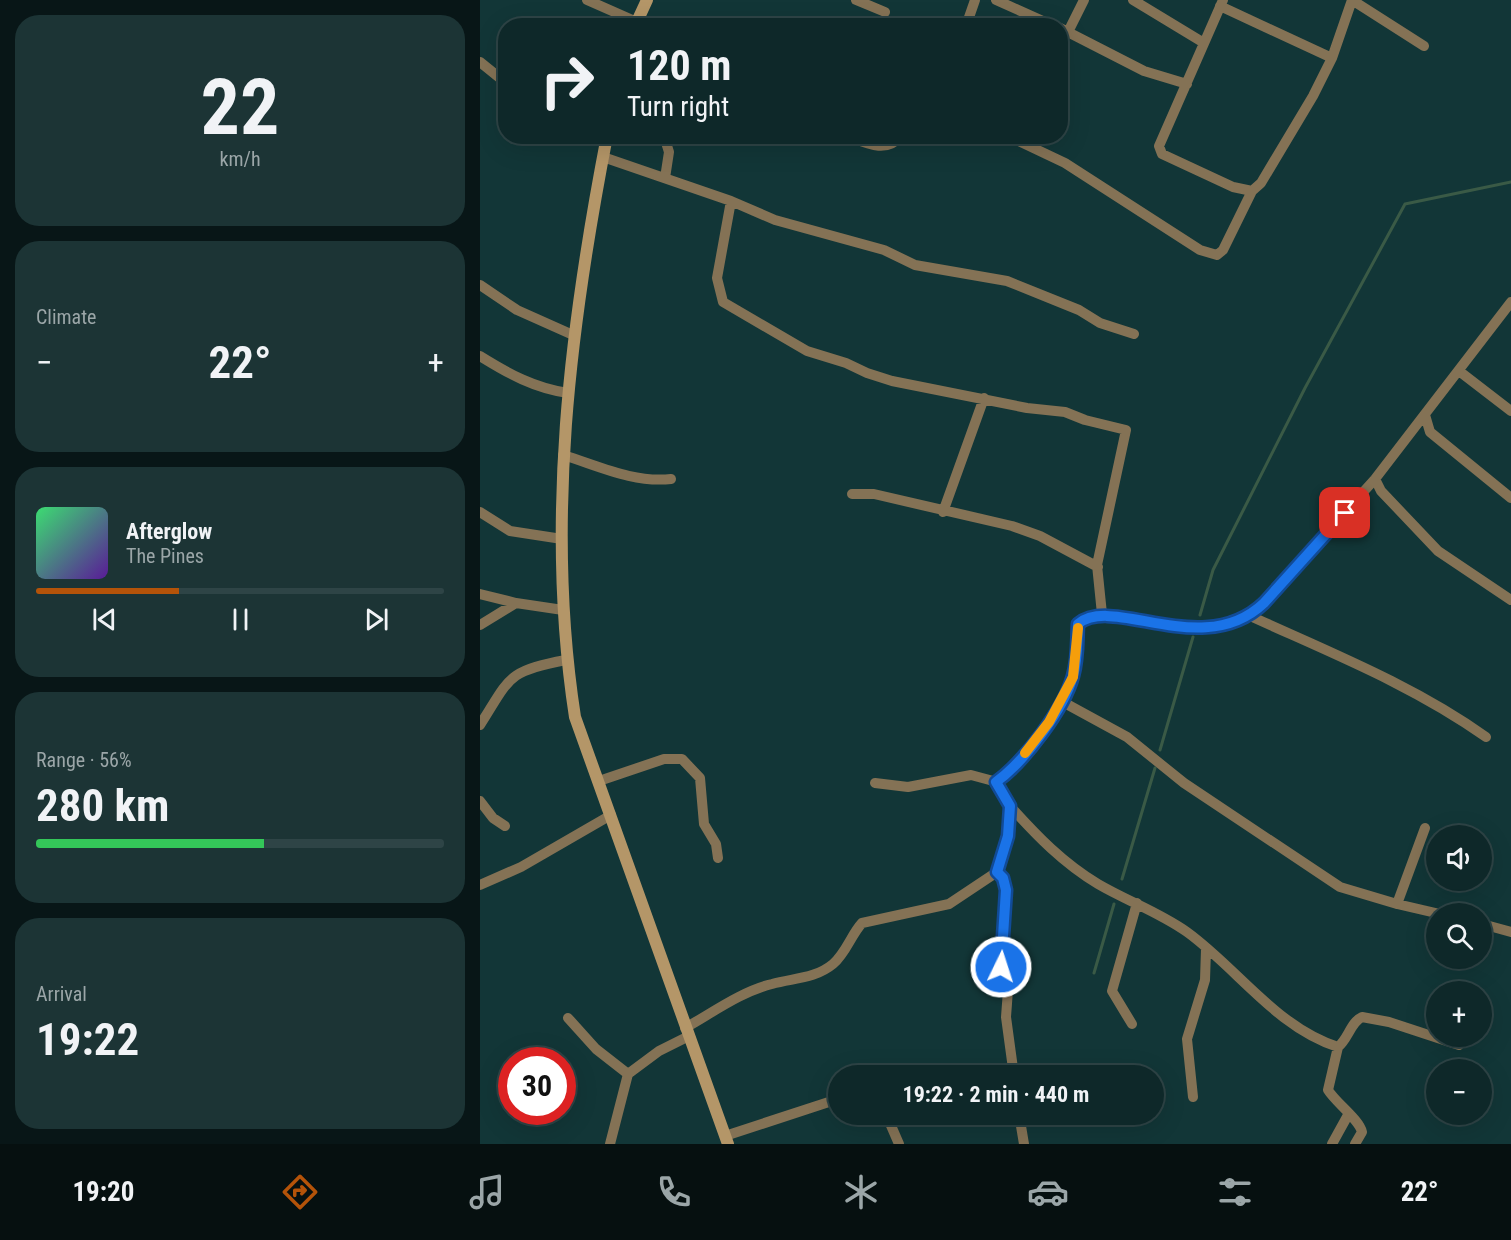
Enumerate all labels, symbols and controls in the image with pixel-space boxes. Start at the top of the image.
text: 120 m [627,41,732,90]
icon: right [528,42,606,120]
text: 22 [201,62,279,153]
text: Turn right [627,91,729,123]
text: km/h [219,147,261,171]
text: Climate [36,305,96,329]
text: 22° [209,336,272,389]
text: − [36,343,53,382]
text: + [428,343,444,382]
pin [1319,487,1370,538]
icon: arrive [1328,496,1361,529]
text: Afterglow [126,519,212,544]
text: The Pines [126,544,204,568]
icon: previous [88,603,121,636]
icon: pause [224,603,257,636]
icon: next [360,603,393,636]
text: Range · 56% [36,748,132,772]
text: 280 km [36,779,169,832]
map controls [1426,825,1492,1125]
button: sound [1426,825,1492,891]
button: search [1426,903,1492,969]
position arrow [969,935,1033,999]
button: + [1426,981,1492,1047]
text: Arrival [36,982,87,1006]
text: 19:22 [36,1013,139,1066]
speed limit sign: 30 [498,1047,576,1125]
button: − [1426,1059,1492,1125]
text: 19:22 · 2 min · 440 m [903,1082,1089,1107]
icon: directions [279,1171,321,1213]
icon: music [466,1171,508,1213]
icon: phone [653,1171,695,1213]
icon: climate [840,1171,882,1213]
icon: car [1027,1171,1069,1213]
icon: filters [1214,1171,1256,1213]
text: 19:20 [72,1176,134,1208]
text: 22° [1401,1176,1438,1208]

